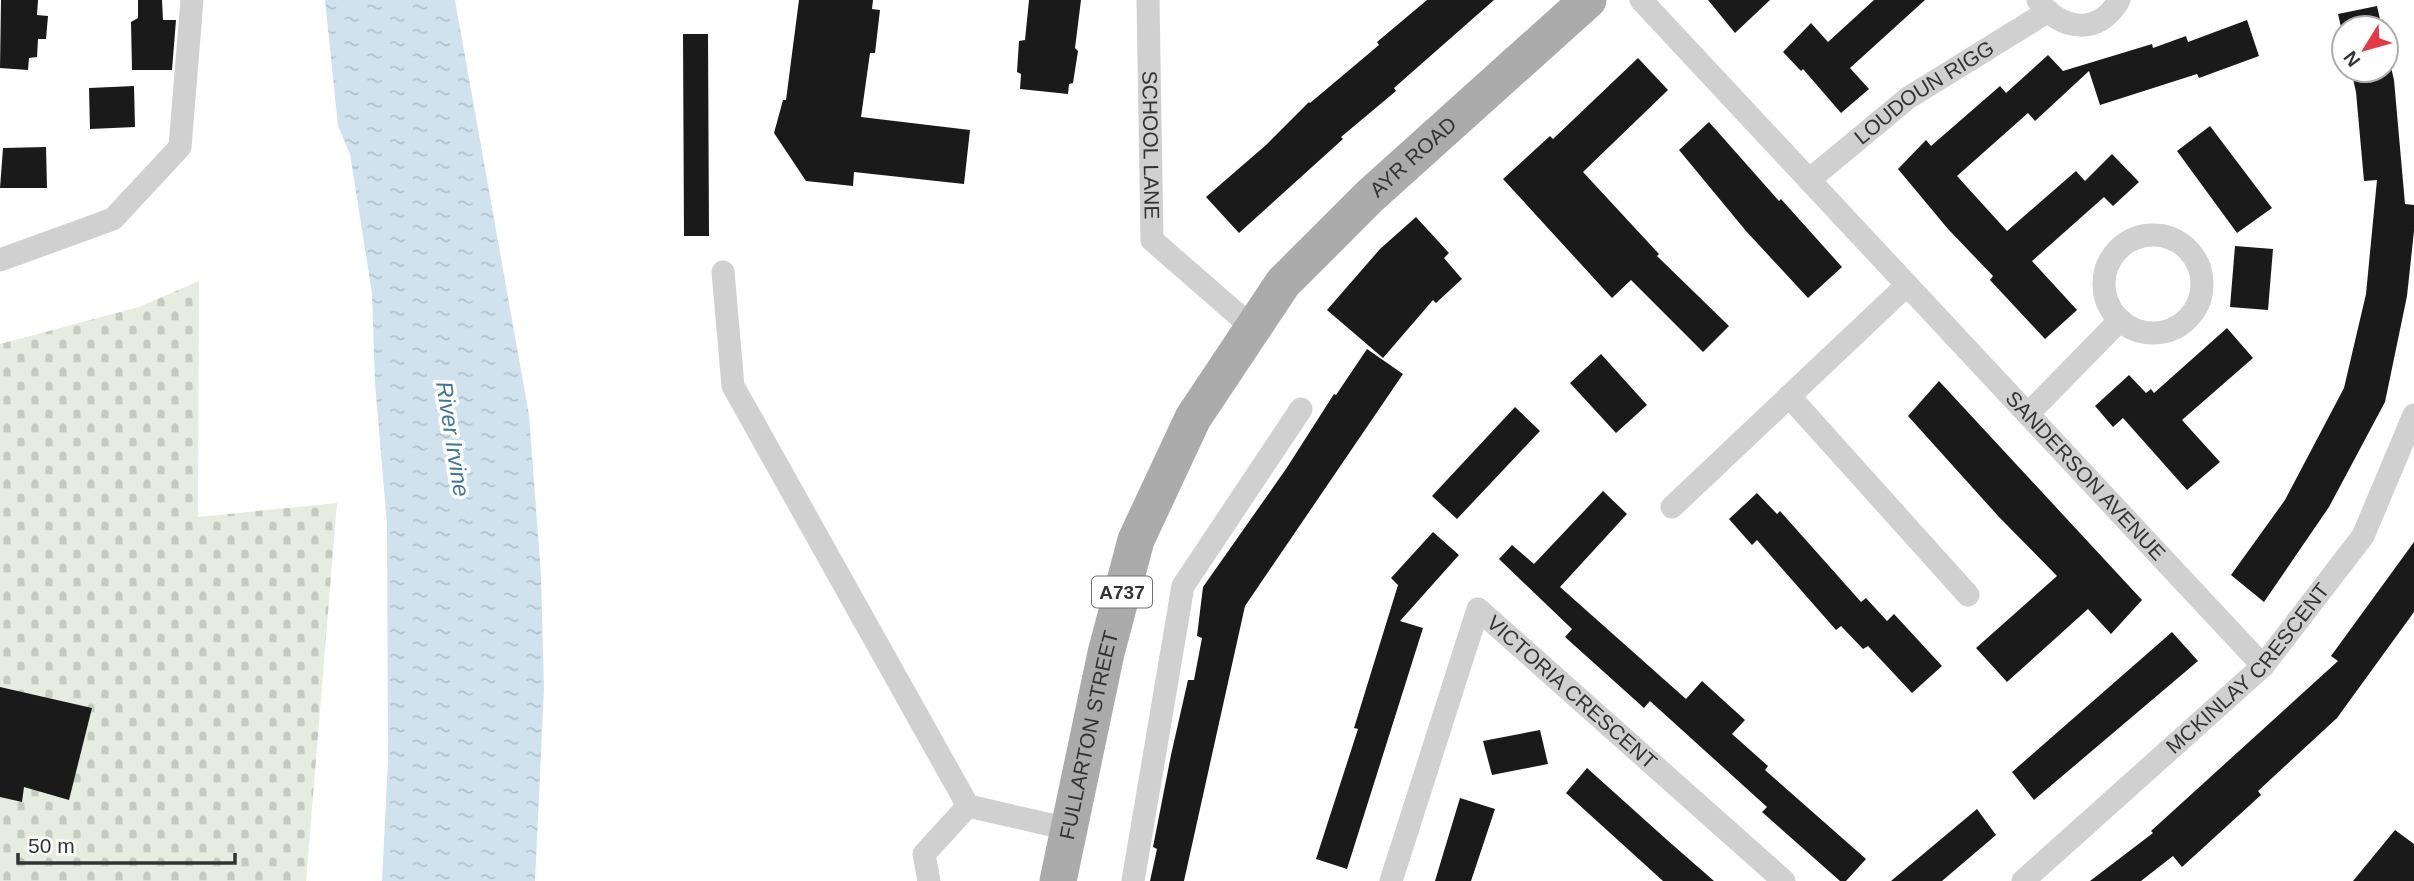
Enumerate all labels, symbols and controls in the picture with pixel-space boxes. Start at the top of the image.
north arrow [2330,14,2400,84]
street label: LOUDOUN RIGG [1850,36,1998,148]
text: N [2339,47,2364,71]
street label: SCHOOL LANE [1138,70,1164,219]
street label: AYR ROAD [1365,112,1461,201]
water label: River Irvine [431,380,475,498]
street label: SANDERSON AVENUE [2001,386,2170,565]
road number: A737 [1092,576,1152,608]
street label: MCKINLAY CRESCENT [2161,578,2334,758]
street label: VICTORIA CRESCENT [1483,611,1662,773]
street label: FULLARTON STREET [1055,628,1122,842]
scale bar [18,822,234,866]
text: 50 m [28,834,75,857]

